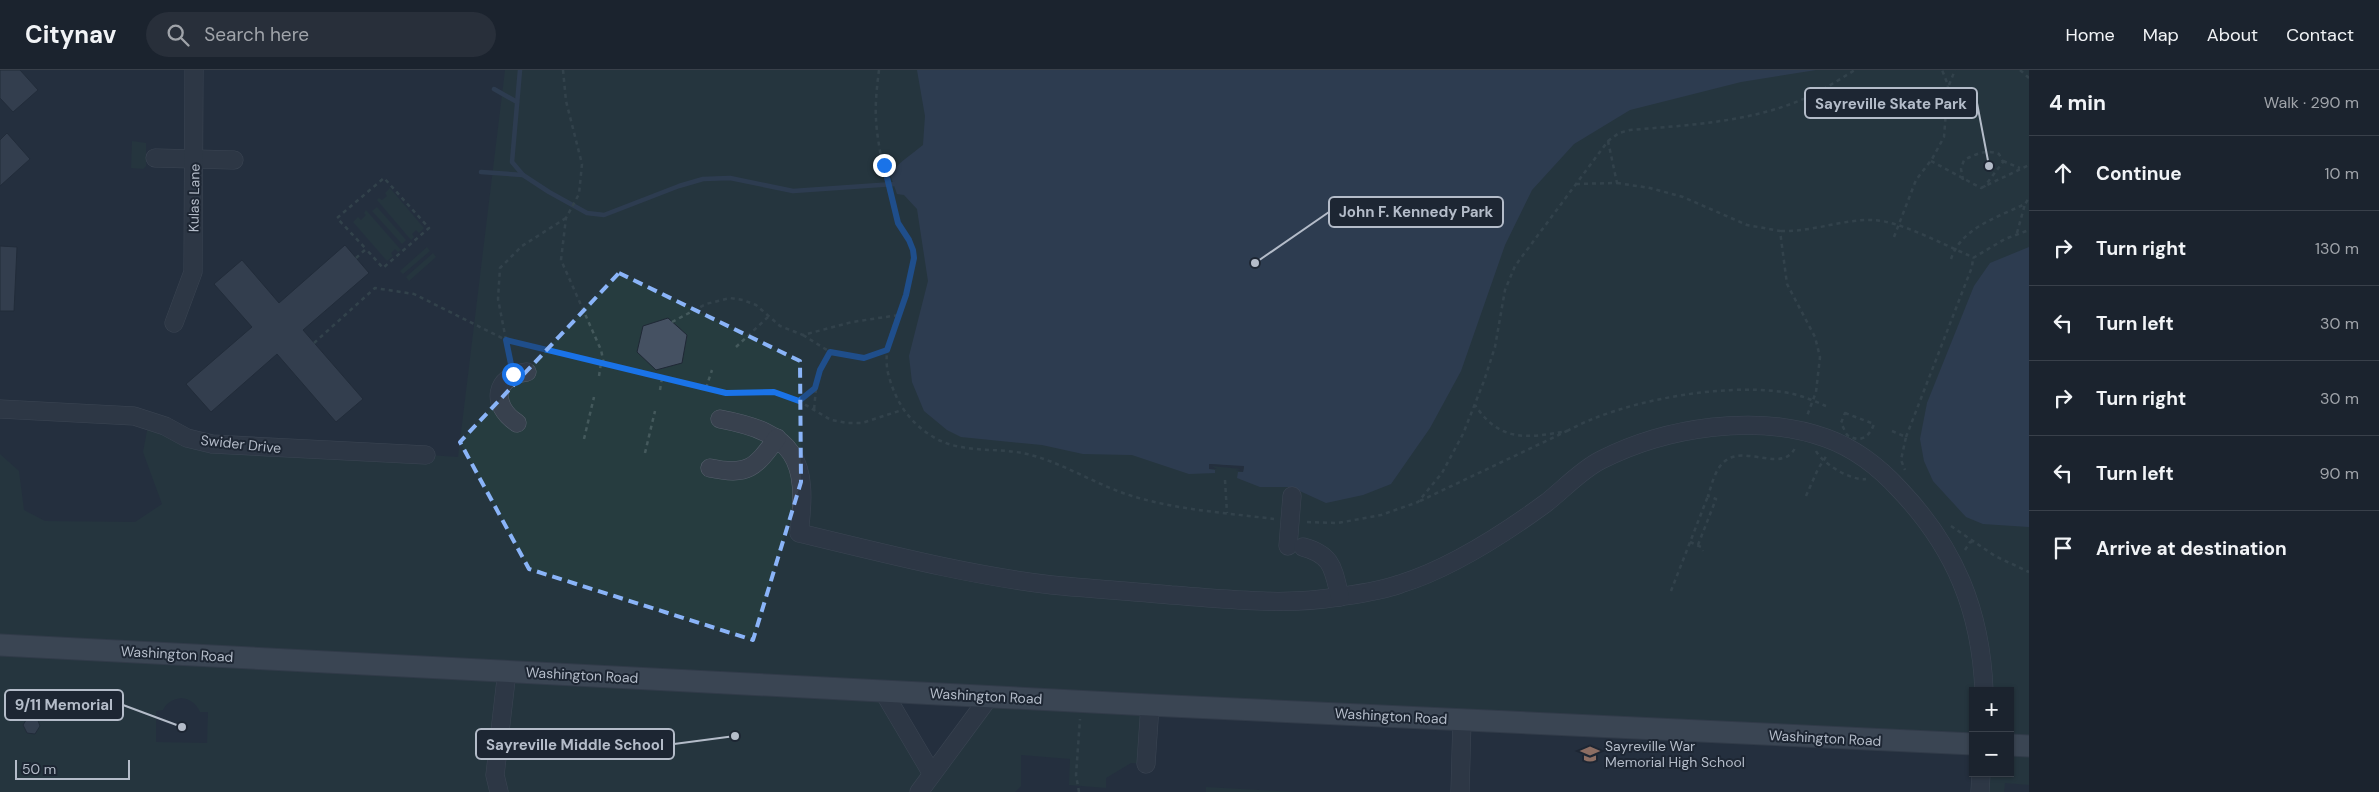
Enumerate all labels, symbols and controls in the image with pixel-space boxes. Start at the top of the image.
search box [146,12,496,57]
text: Citynav [25,19,116,50]
icon: search [164,21,192,49]
text: Search here [204,22,309,47]
text: Home [2065,23,2115,47]
text: Map [2143,23,2179,47]
text: About [2207,23,2258,47]
text: Contact [2286,23,2354,47]
callout: Sayreville Skate Park [1805,88,1977,118]
text: 4 min [2049,89,2106,117]
text: Walk · 290 m [2264,92,2359,113]
text: Sayreville Skate Park [1815,94,1967,114]
route end [873,154,896,177]
icon: ahead [2049,159,2077,187]
text: Continue [2096,161,2182,186]
text: 10 m [2325,163,2359,184]
street label: Kulas Lane [184,164,204,232]
callout: John F. Kennedy Park [1329,197,1503,227]
text: John F. Kennedy Park [1339,202,1494,222]
icon: right [2049,234,2077,262]
text: Turn right [2096,236,2186,261]
text: 130 m [2315,238,2359,259]
icon: left [2049,309,2077,337]
text: Turn left [2096,311,2174,336]
text: 30 m [2320,313,2359,334]
route start [502,363,525,386]
icon: right [2049,384,2077,412]
text: Turn right [2096,386,2186,411]
text: 30 m [2320,388,2359,409]
street label: Swider Drive [200,431,282,457]
icon: left [2049,459,2077,487]
text: Turn left [2096,461,2174,486]
text: 90 m [2319,463,2359,484]
icon: arrive [2049,534,2077,562]
text: Arrive at destination [2096,536,2287,561]
street label: Washington Road [120,642,234,666]
street label: Washington Road [525,663,639,687]
street label: Washington Road [929,684,1043,708]
map controls [1969,687,2014,777]
button: + [1969,687,2014,732]
callout: 9/11 Memorial [5,690,123,720]
text: 9/11 Memorial [15,695,113,715]
street label: Washington Road [1334,704,1448,728]
street label: Washington Road [1768,726,1882,750]
callout: Sayreville Middle School [476,729,674,759]
button: − [1969,732,2014,777]
text: Sayreville Middle School [486,735,664,755]
place label: Sayreville War Memorial High School [1605,737,1745,771]
school or university icon: Sayreville War Memorial High School [1579,743,1601,765]
scale bar [15,757,130,780]
text: 50 m [22,760,56,778]

